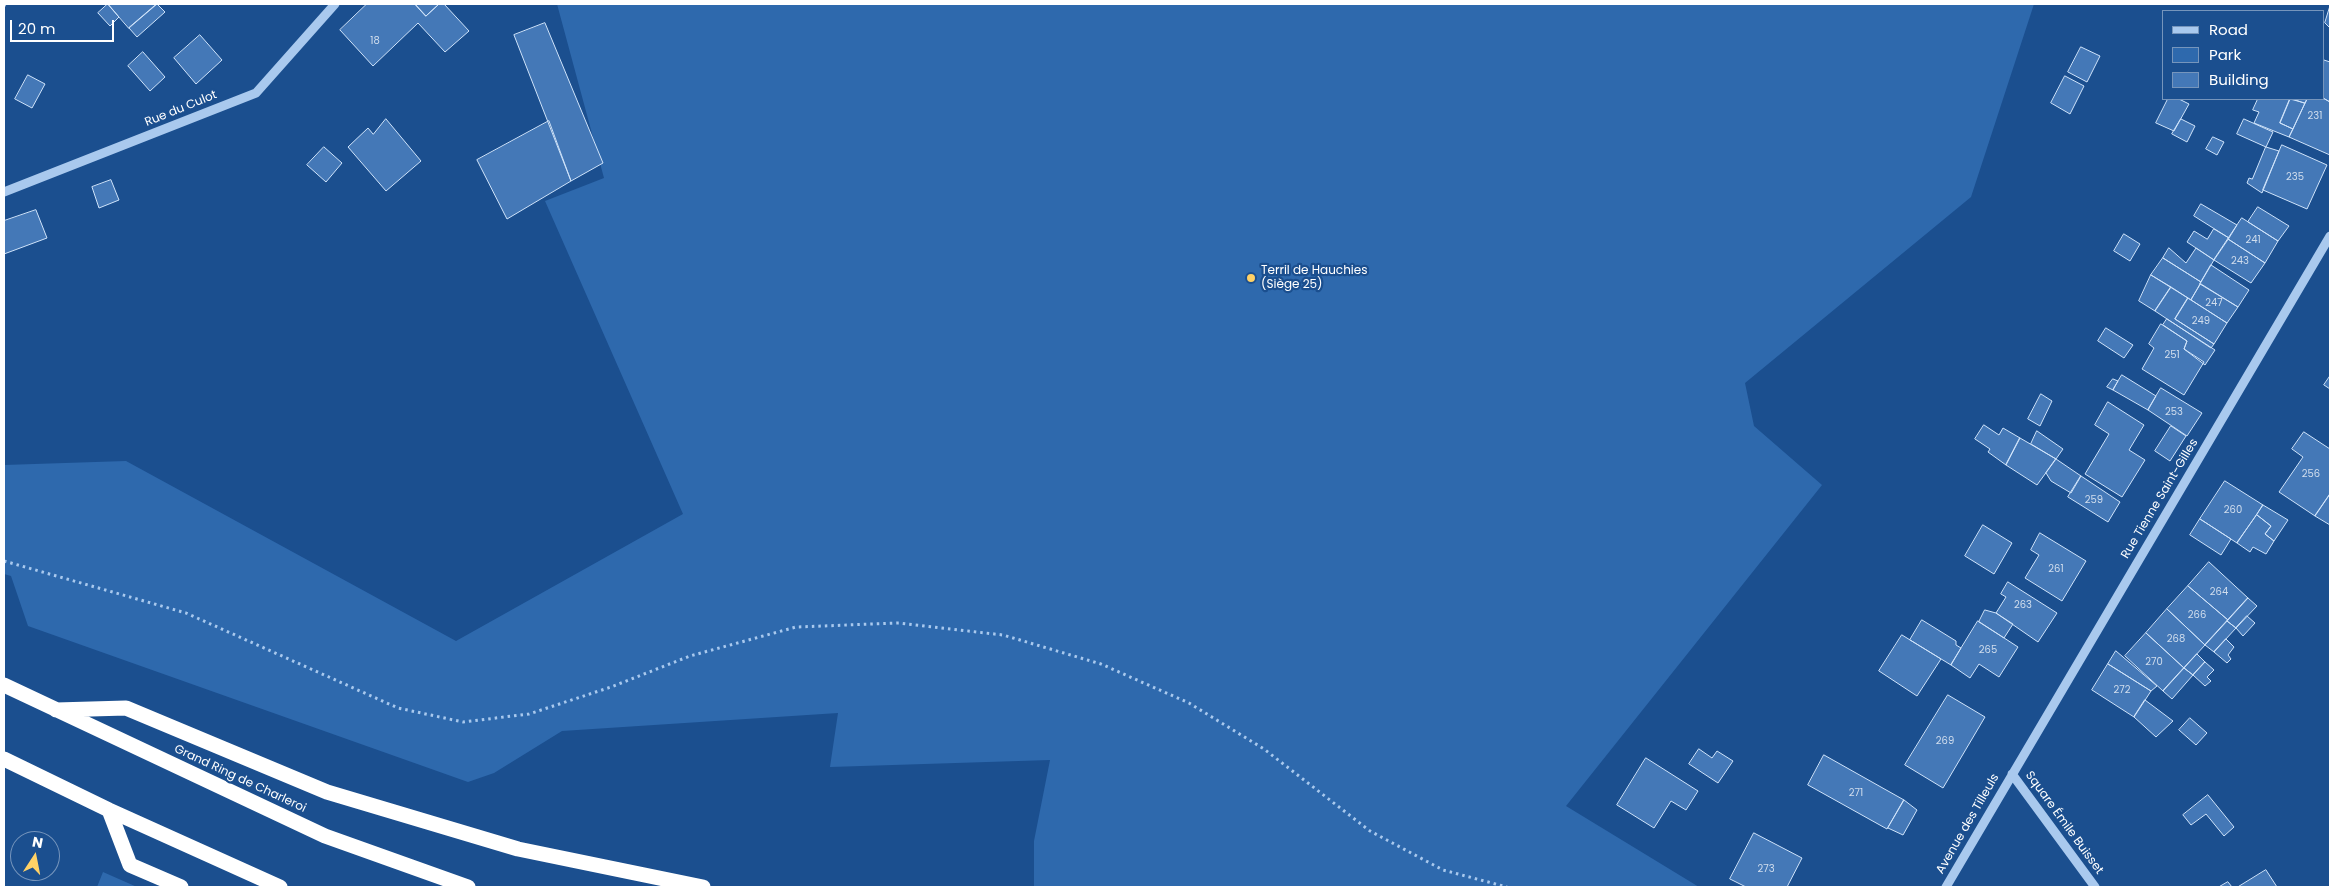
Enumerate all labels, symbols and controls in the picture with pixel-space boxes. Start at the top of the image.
scale bar [12,10,116,42]
legend [2162,10,2324,100]
text: 20 m [18,18,56,39]
text: Road [2209,19,2248,40]
house number: 18 [370,35,380,47]
text: Park [2209,44,2241,65]
text: Building [2209,69,2269,90]
street label: Rue du Culot [143,88,219,130]
house number: 231 [2308,110,2322,122]
house number: 235 [2286,171,2304,183]
house number: 241 [2245,234,2261,246]
house number: 243 [2231,255,2249,267]
place label: Terril de Hauchies (Siège 25) [1261,264,1367,292]
marker: Terril de Hauchies (Siège 25) [1245,272,1257,284]
house number: 247 [2205,297,2223,309]
house number: 249 [2192,315,2210,327]
house number: 251 [2164,349,2180,361]
house number: 253 [2165,406,2183,418]
street label: Rue Tienne Saint-Gilles [2119,437,2201,561]
house number: 256 [2302,468,2320,480]
house number: 259 [2085,494,2103,506]
house number: 260 [2224,504,2242,516]
house number: 261 [2048,563,2064,575]
house number: 264 [2210,586,2228,598]
house number: 263 [2014,599,2032,611]
house number: 266 [2188,609,2206,621]
house number: 268 [2167,633,2185,645]
house number: 265 [1979,644,1997,656]
house number: 270 [2145,656,2163,668]
house number: 272 [2114,684,2130,696]
house number: 269 [1936,735,1954,747]
street label: Grand Ring de Charleroi [172,742,308,816]
street label: Square Émile Buisset [2022,769,2106,877]
street label: Avenue des Tilleuls [1934,771,2002,877]
house number: 271 [1849,787,1863,799]
north arrow [10,831,60,881]
text: N [31,831,45,853]
house number: 273 [1757,863,1775,875]

